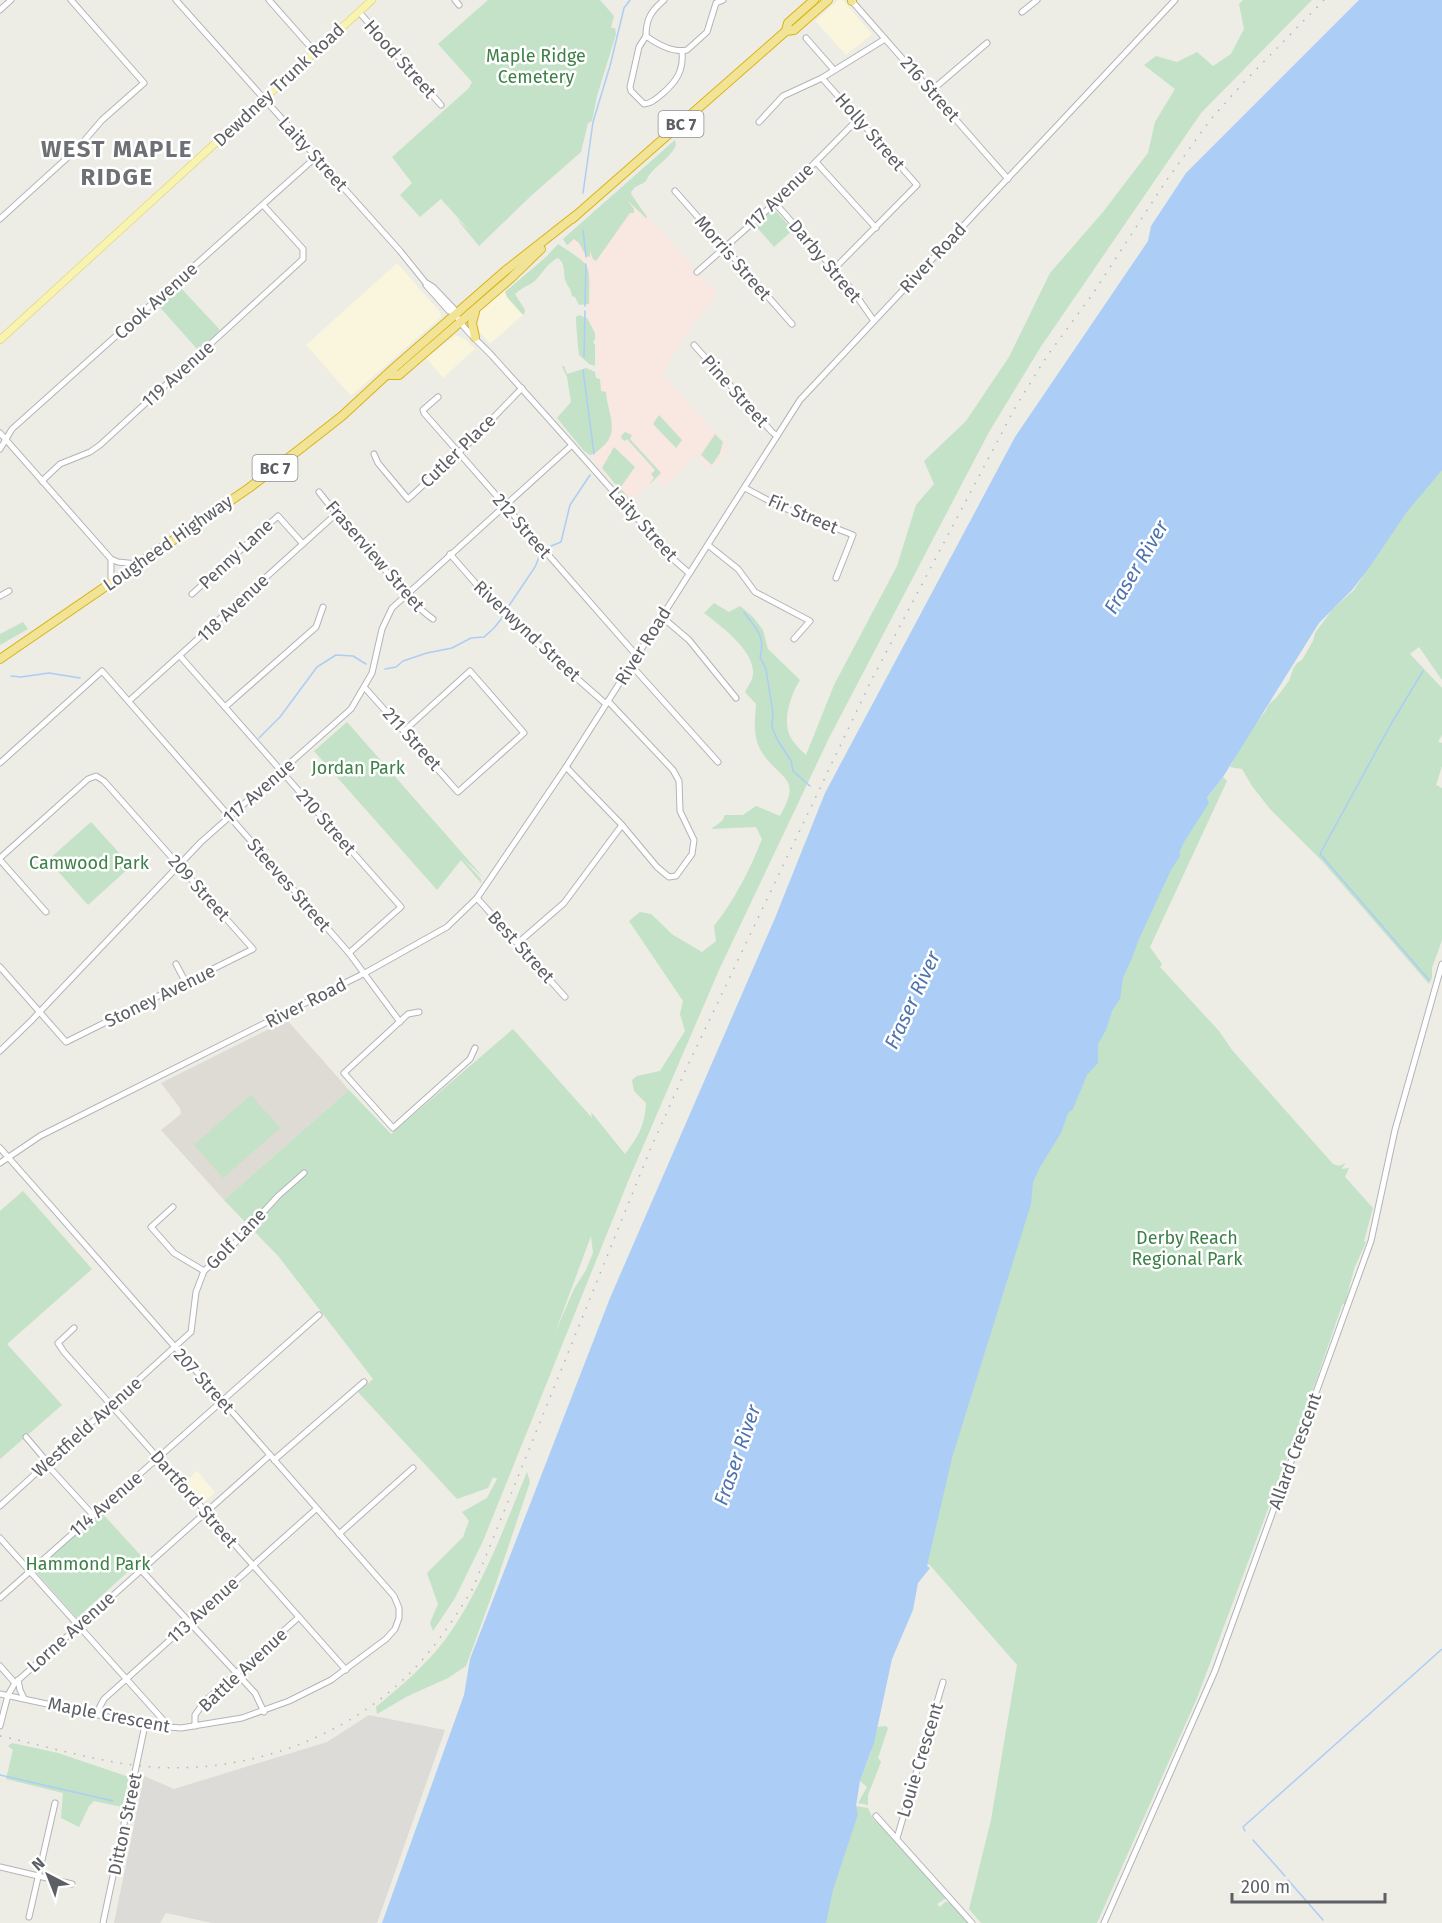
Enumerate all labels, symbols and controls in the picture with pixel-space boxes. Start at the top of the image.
street label: Hood Street [359,15,441,103]
street label: Dewdney Trunk Road [209,19,349,151]
park label: Maple Ridge Cemetery [486,45,586,88]
street label: 216 Street [896,52,965,127]
street label: Holly Street [830,89,910,176]
road number: BC 7 [658,111,704,137]
street label: Laity Street [274,112,352,196]
district label: WEST MAPLE RIDGE [41,135,193,191]
street label: 117 Avenue [740,159,818,235]
street label: Morris Street [690,211,776,305]
street label: Darby Street [784,215,866,307]
street label: River Road [895,218,971,298]
street label: Cook Avenue [110,258,202,344]
street label: 119 Avenue [137,336,219,412]
street label: Pine Street [697,350,773,432]
street label: Cutler Place [416,410,500,492]
road number: BC 7 [252,455,298,481]
street label: Laity Street [604,482,682,566]
street label: 212 Street [488,489,556,563]
street label: Fir Street [765,489,842,539]
street label: Lougheed Highway [99,490,237,596]
street label: Fraserview Street [321,496,429,616]
street label: Penny Lane [194,514,278,594]
water label: Fraser River [1099,515,1174,618]
street label: 118 Avenue [193,569,273,647]
street label: Riverwynd Street [469,576,585,687]
street label: River Road [610,603,676,689]
street label: 211 Street [378,703,446,775]
street label: 117 Avenue [219,754,299,828]
park label: Jordan Park [311,757,406,779]
street label: 210 Street [291,785,361,860]
street label: Steeves Street [243,834,336,936]
street label: 209 Street [163,850,235,926]
park label: Camwood Park [29,852,150,874]
street label: Best Street [483,906,559,988]
water label: Fraser River [879,946,946,1053]
street label: Stoney Avenue [101,960,219,1032]
street label: River Road [262,973,350,1033]
street label: Golf Lane [201,1204,271,1274]
park label: Derby Reach Regional Park [1131,1227,1243,1270]
street label: 207 Street [169,1344,239,1419]
street label: Westfield Avenue [28,1372,146,1482]
street label: Allard Crescent [1264,1389,1326,1512]
water label: Fraser River [709,1400,766,1509]
street label: Dartford Street [146,1446,243,1553]
street label: 114 Avenue [65,1466,147,1542]
park label: Hammond Park [26,1553,151,1575]
street label: 113 Avenue [163,1572,243,1648]
street label: Lorne Avenue [22,1587,120,1677]
street label: Battle Avenue [194,1623,292,1717]
street label: Maple Crescent [46,1692,172,1738]
street label: Louie Crescent [892,1700,948,1820]
street label: Ditton Street [103,1770,147,1877]
north arrow [18,1845,78,1905]
text: N [28,1854,49,1875]
scale bar [1232,1866,1385,1904]
text: 200 m [1241,1876,1290,1898]

